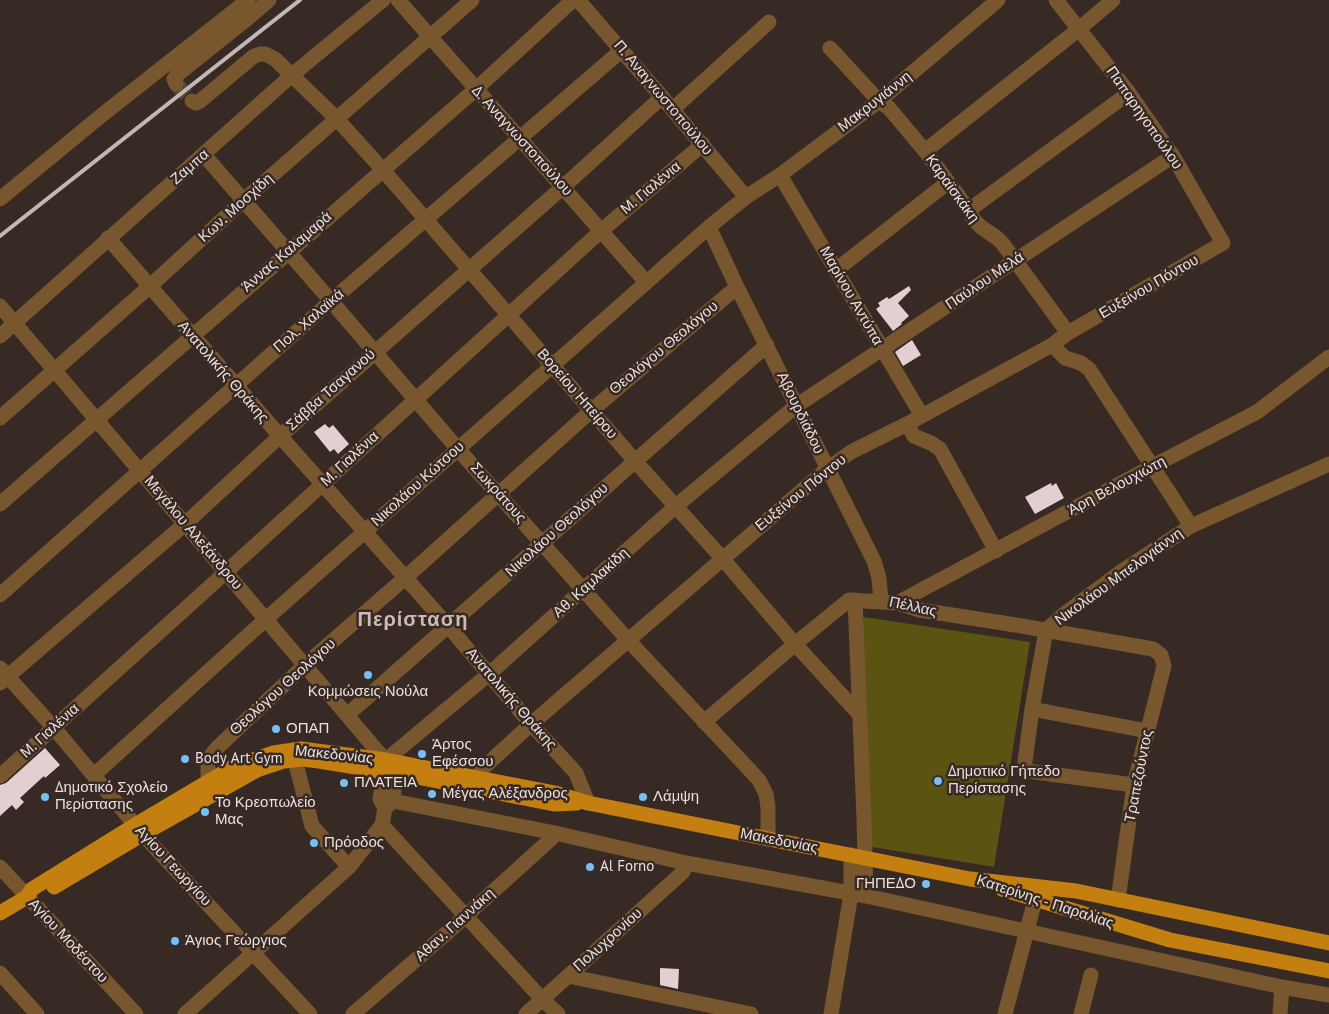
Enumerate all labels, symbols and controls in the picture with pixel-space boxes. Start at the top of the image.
street label: Π. Αναγνωστοπούλου [610,37,716,159]
street label: Παπαρηγοπούλου [1102,63,1186,173]
street label: Μακρυγιάννη [835,68,915,136]
street label: Δ. Αναγνωστοπούλου [468,82,576,200]
street label: Ζαμπα [167,146,213,188]
street label: Καραϊσκάκη [921,151,983,227]
street label: Μ. Γιαλένια [617,158,685,218]
street label: Κων. Μοσχίδη [195,170,277,246]
street label: Άννας Καλαμαρά [238,208,336,296]
street label: Μαρίνου Αντύπα [815,243,887,349]
street label: Παύλου Μελά [942,248,1028,314]
street label: Ευξείνου Πόντου [1096,251,1202,323]
street label: Πολ. Χαλαϊκά [270,285,348,357]
street label: Θεολόγου Θεολόγου [606,297,722,399]
street label: Ανατολικής Θράκης [174,317,272,427]
street label: Σάββα Τσαγανού [283,345,379,435]
street label: Βορείου Ηπείρου [533,345,621,443]
street label: Αβουρδιάδου [772,369,828,457]
street label: Μ. Γιαλένια [317,428,383,490]
street label: Νικολάου Κώτσου [368,438,468,530]
street label: Ευξείνου Πόντου [752,451,850,535]
street label: Άρη Βελουχιώτη [1065,453,1169,519]
street label: Σωκράτους [466,459,530,527]
street label: Μεγάλου Αλεξάνδρου [140,472,246,594]
street label: Νικολάου Θεολόγου [502,479,612,581]
street label: Νικολάου Μπελογιάννη [1052,525,1186,629]
street label: Αθ. Καμλακίδη [549,544,633,622]
street label: Πέλλας [888,593,938,621]
district label: Περίσταση [356,608,470,632]
street label: Θεολόγου Θεολόγου [226,635,340,739]
street label: Ανατολικής Θράκης [462,644,560,754]
marker: Κομμώσεις Νούλα [362,669,374,681]
place label: Κομμώσεις Νούλα [308,683,428,701]
street label: Μ. Γιαλένια [17,700,83,762]
place label: ΟΠΑΠ [286,720,329,738]
marker: ΟΠΑΠ [270,723,282,735]
street label: Τραπεζούντος [1121,728,1157,824]
place label: Άρτος Εφέσσου [432,736,493,771]
street label: Μακεδονίας [294,742,374,768]
marker: Άρτος Εφέσσου [416,748,428,760]
place label: Body Art Gym [195,750,283,768]
marker: Body Art Gym [179,753,191,765]
place label: Δημοτικό Γήπεδο Περίστασης [948,763,1060,798]
place label: ΠΛΑΤΕΙΑ [354,774,417,792]
marker: Δημοτικό Γήπεδο Περίστασης [932,775,944,787]
marker: ΠΛΑΤΕΙΑ [338,777,350,789]
place label: Δημοτικό Σχολείο Περίστασης [55,779,168,814]
place label: Μέγας Αλέξανδρος [442,785,568,803]
marker: Μέγας Αλέξανδρος [426,788,438,800]
place label: Λάμψη [653,788,699,806]
marker: Δημοτικό Σχολείο Περίστασης [39,791,51,803]
marker: Λάμψη [637,791,649,803]
place label: Το Κρεοπωλείο Μας [215,794,316,829]
marker: Το Κρεοπωλείο Μας [199,806,211,818]
street label: Αγίου Γεωργίου [131,822,215,910]
street label: Μακεδονίας [739,825,819,857]
place label: Πρόοδος [324,834,384,852]
marker: Πρόοδος [308,837,320,849]
place label: Al Forno [600,858,654,876]
marker: Al Forno [584,861,596,873]
street label: Κατερίνης - Παραλίας [974,871,1116,933]
place label: ΓΗΠΕΔΟ [856,875,916,893]
marker: ΓΗΠΕΔΟ [920,878,932,890]
street label: Αθαν. Γιαννάκη [411,885,499,965]
street label: Αγίου Μοδέστου [24,895,112,987]
street label: Πολυχρονίου [570,904,646,976]
place label: Άγιος Γεώργιος [185,932,287,950]
marker: Άγιος Γεώργιος [169,935,181,947]

